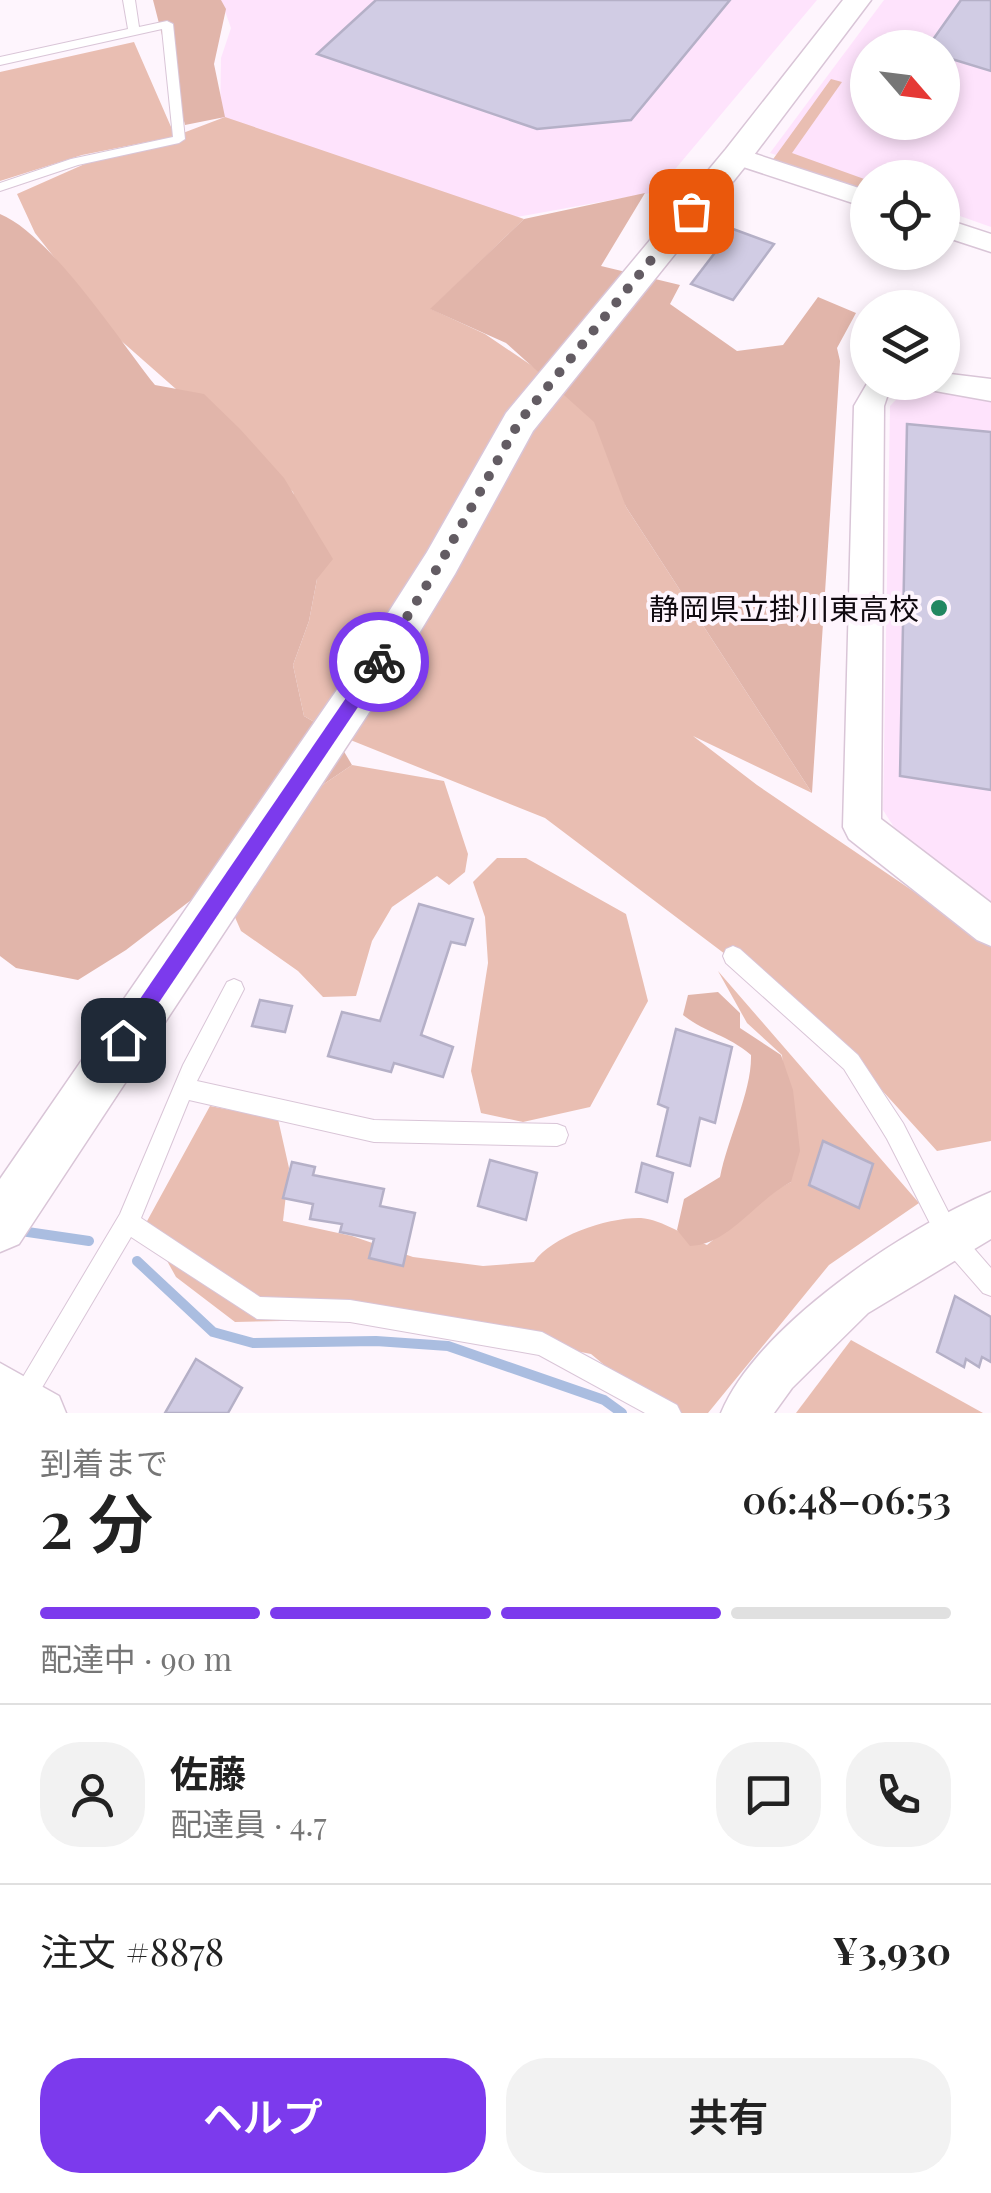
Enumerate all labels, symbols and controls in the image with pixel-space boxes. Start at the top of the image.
north arrow [850,30,960,140]
map controls [850,30,960,400]
button: locate [850,160,960,270]
pin [649,169,734,254]
icon: bag [664,184,719,239]
button: layers [850,290,960,400]
place label: 静岡県立掛川東高校 [649,588,919,628]
marker: 静岡県立掛川東高校 [928,597,950,619]
courier [329,612,429,712]
icon: bike [352,635,407,690]
pin [81,998,166,1083]
icon: home [96,1013,151,1068]
text: 到着まで [40,1440,168,1483]
text: 06:48–06:53 [742,1473,951,1524]
text: 2 分 [40,1478,153,1564]
text: 配達中 · 90 m [40,1636,232,1679]
button: person [40,1742,145,1847]
button: chat [716,1742,821,1847]
button: phone [846,1742,951,1847]
text: 佐藤 [170,1747,246,1798]
text: 配達員 · 4.7 [170,1801,327,1844]
text: ¥3,930 [833,1924,951,1975]
text: 注文 #8878 [40,1925,224,1976]
button: ヘルプ [40,2058,486,2173]
button: 共有 [506,2058,951,2173]

